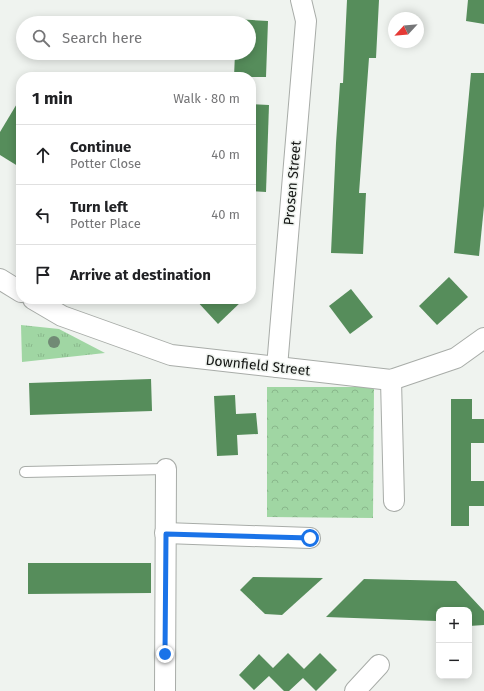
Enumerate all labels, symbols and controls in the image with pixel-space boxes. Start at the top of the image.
north arrow [388,12,424,48]
search box [16,16,256,60]
icon: search [30,27,52,49]
text: Search here [62,29,142,47]
text: 1 min [32,88,73,109]
text: Walk · 80 m [173,91,240,106]
text: Continue [70,138,131,156]
street label: Prosen Street [280,139,305,226]
icon: ahead [32,144,54,166]
text: 40 m [211,147,240,162]
text: Potter Close [70,156,141,171]
text: Turn left [70,198,128,216]
icon: left [32,204,54,226]
text: 40 m [211,207,240,222]
text: Potter Place [70,216,141,231]
icon: arrive [32,264,54,286]
text: Arrive at destination [70,266,211,284]
street label: Downfield Street [205,352,312,380]
route start [301,529,319,547]
map controls [436,607,472,679]
button: + [436,607,472,643]
button: − [436,643,472,679]
route end [156,645,174,663]

